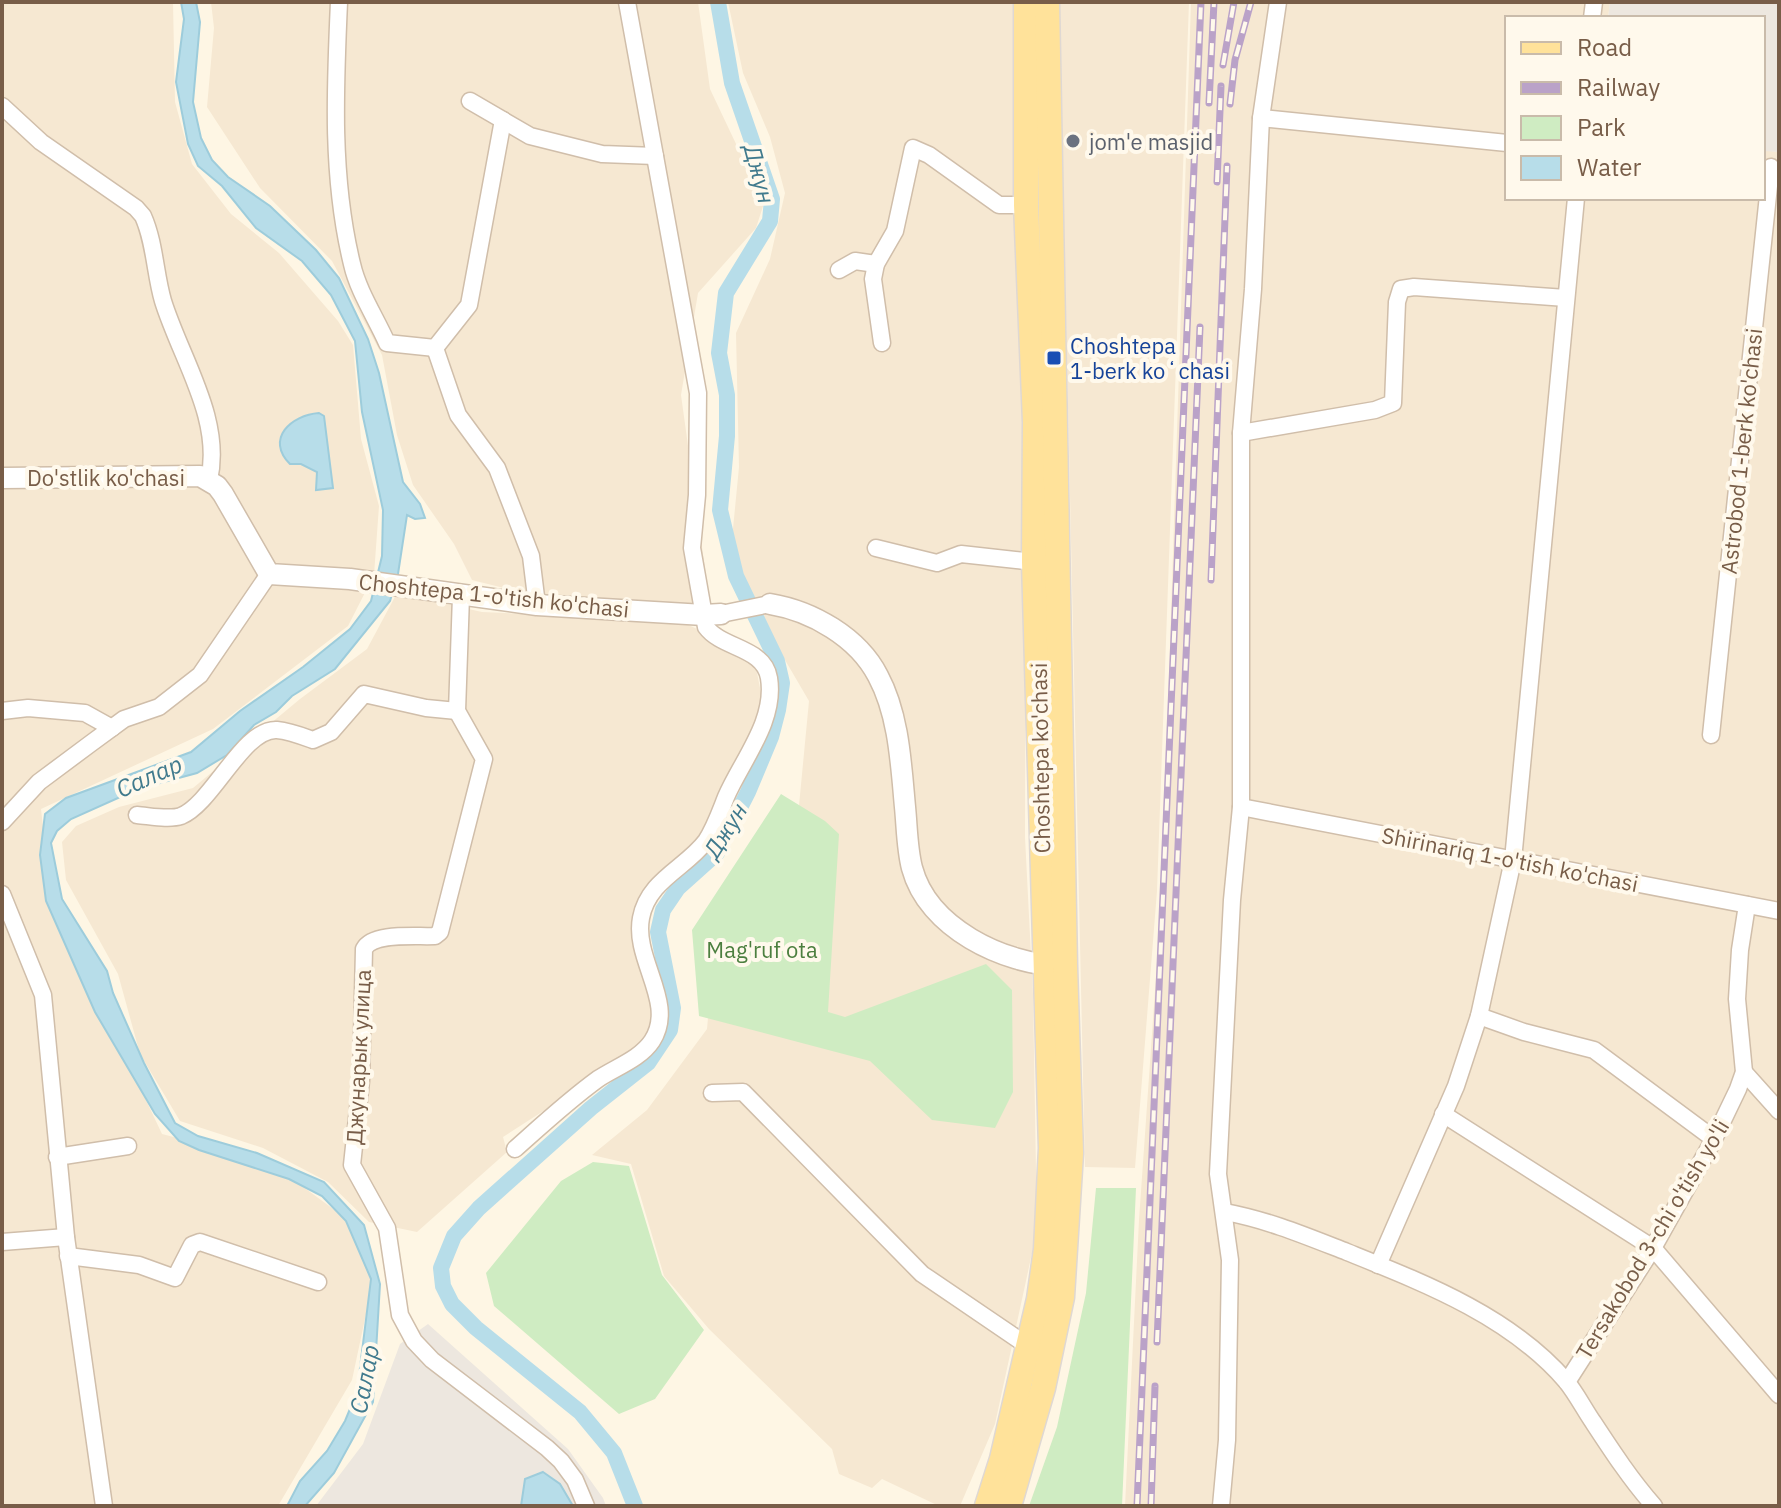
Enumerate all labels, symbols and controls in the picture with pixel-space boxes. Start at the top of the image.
legend [1505,16,1765,200]
text: Road [1577,31,1632,63]
text: Railway [1577,71,1660,103]
text: Park [1577,111,1626,143]
place label: jom'e masjid [1089,127,1213,156]
marker: jom'e masjid [1064,132,1082,150]
water label: Джун [736,139,783,207]
text: Water [1577,151,1641,183]
street label: Astrobod 1-berk ko'chasi [1714,327,1768,575]
place label: Choshtepa 1-berk koʻchasi [1070,331,1230,385]
marker: Choshtepa 1-berk koʻchasi [1045,349,1063,367]
street label: Do'stlik ko'chasi [27,463,185,492]
street label: Choshtepa 1-o'tish ko'chasi [357,566,631,624]
street label: Choshtepa ko'chasi [1024,662,1056,854]
water label: Салар [111,747,187,805]
water label: Джун [695,796,754,865]
street label: Shirinariq 1-o'tish ko'chasi [1379,820,1641,898]
park label: Mag'ruf ota [706,935,818,964]
street label: Джунарык улица [339,968,377,1145]
street label: Tersakobod 3-chi o'tish yo'li [1569,1114,1735,1364]
water label: Салар [342,1342,386,1416]

